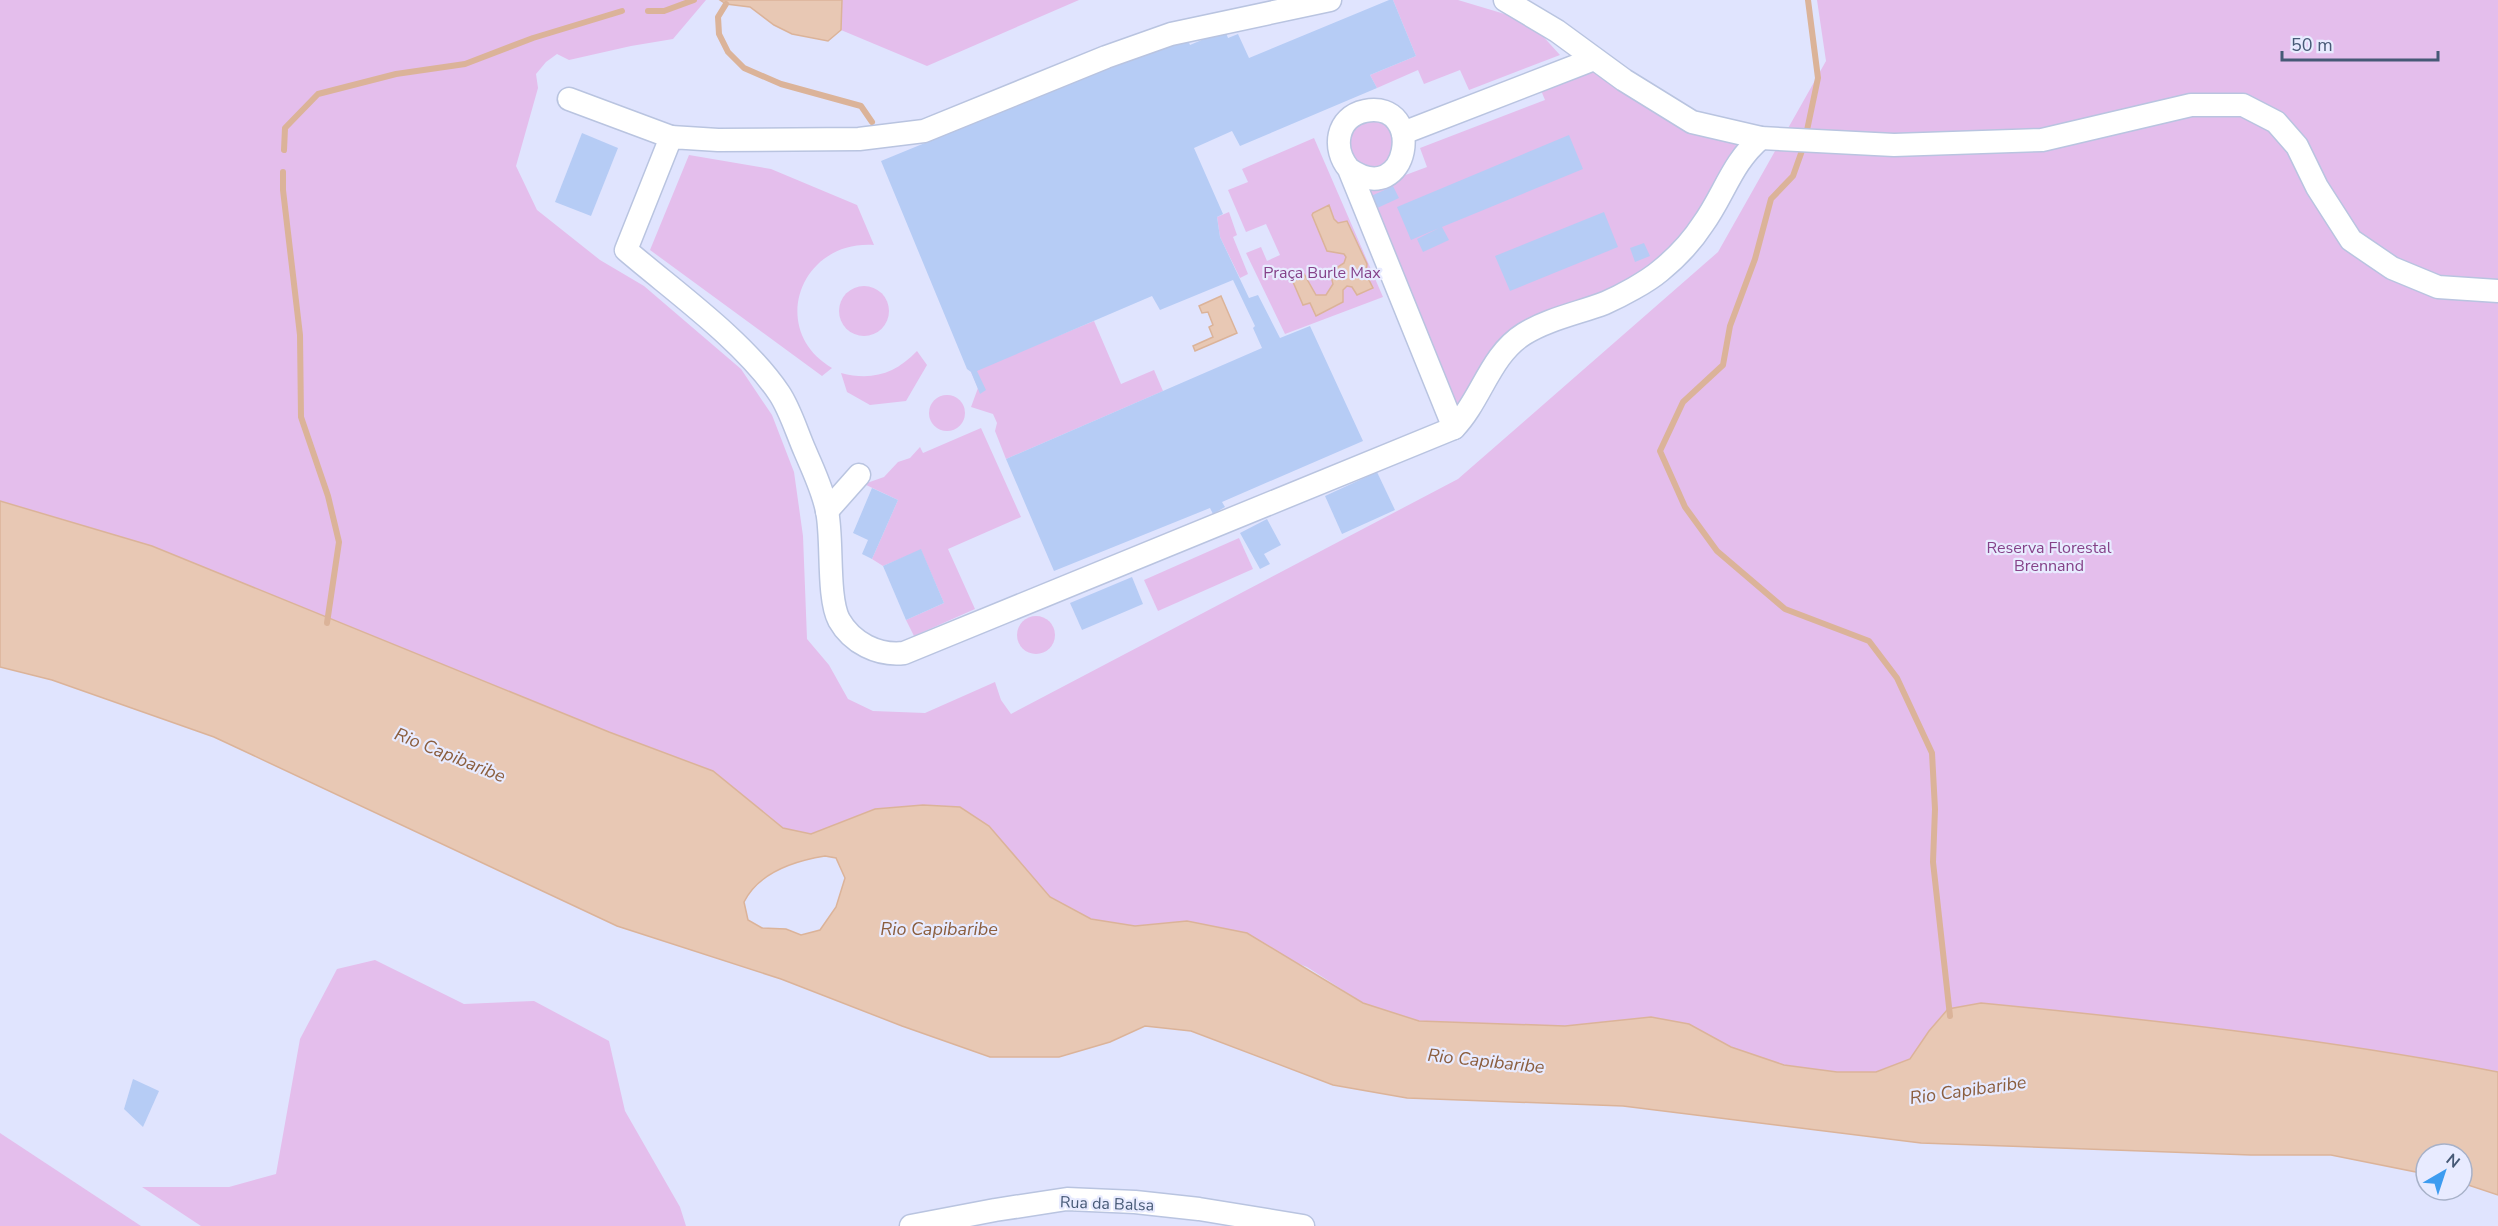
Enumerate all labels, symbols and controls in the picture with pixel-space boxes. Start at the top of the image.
scale bar [2282,24,2438,62]
text: 50 m [2291,33,2333,57]
park label: Praça Burle Max [1263,262,1381,284]
park label: Reserva Florestal Brennand [1986,537,2112,577]
water label: Rio Capibaribe [391,722,509,788]
water label: Rio Capibaribe [880,917,998,941]
water label: Rio Capibaribe [1426,1043,1546,1079]
water label: Rio Capibaribe [1908,1070,2028,1110]
north arrow [2414,1142,2474,1202]
text: N [2441,1149,2464,1173]
street label: Rua da Balsa [1059,1191,1154,1217]

